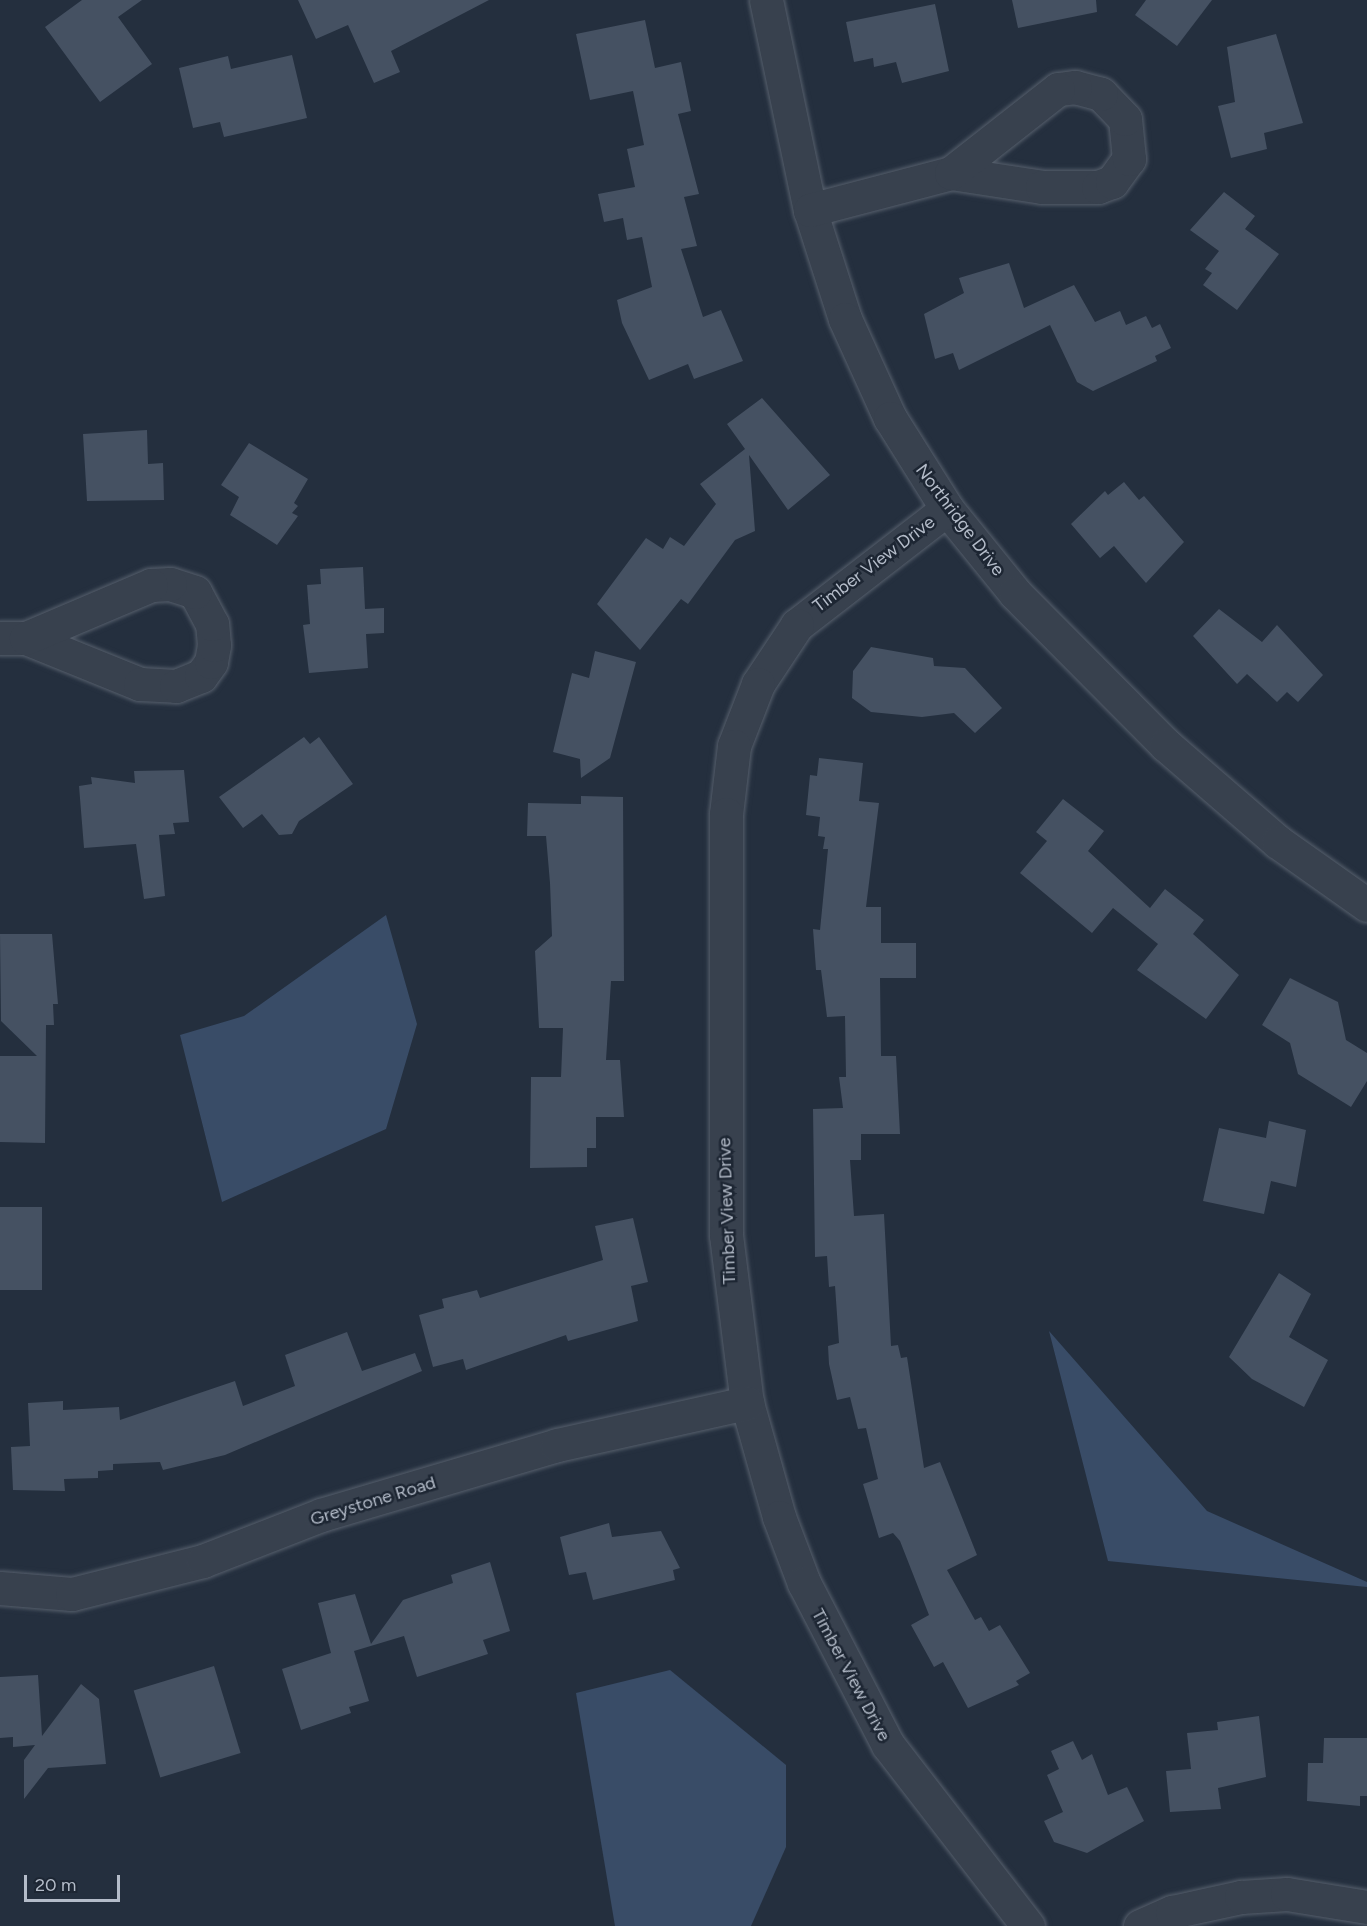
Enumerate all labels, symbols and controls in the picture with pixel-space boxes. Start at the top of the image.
street label: Northridge Drive [911,460,1009,580]
street label: Timber View Drive [809,511,939,617]
street label: Timber View Drive [714,1137,740,1285]
street label: Greystone Road [308,1472,438,1530]
street label: Timber View Drive [807,1605,895,1745]
scale bar [27,1863,123,1901]
text: 20 m [35,1874,76,1896]

